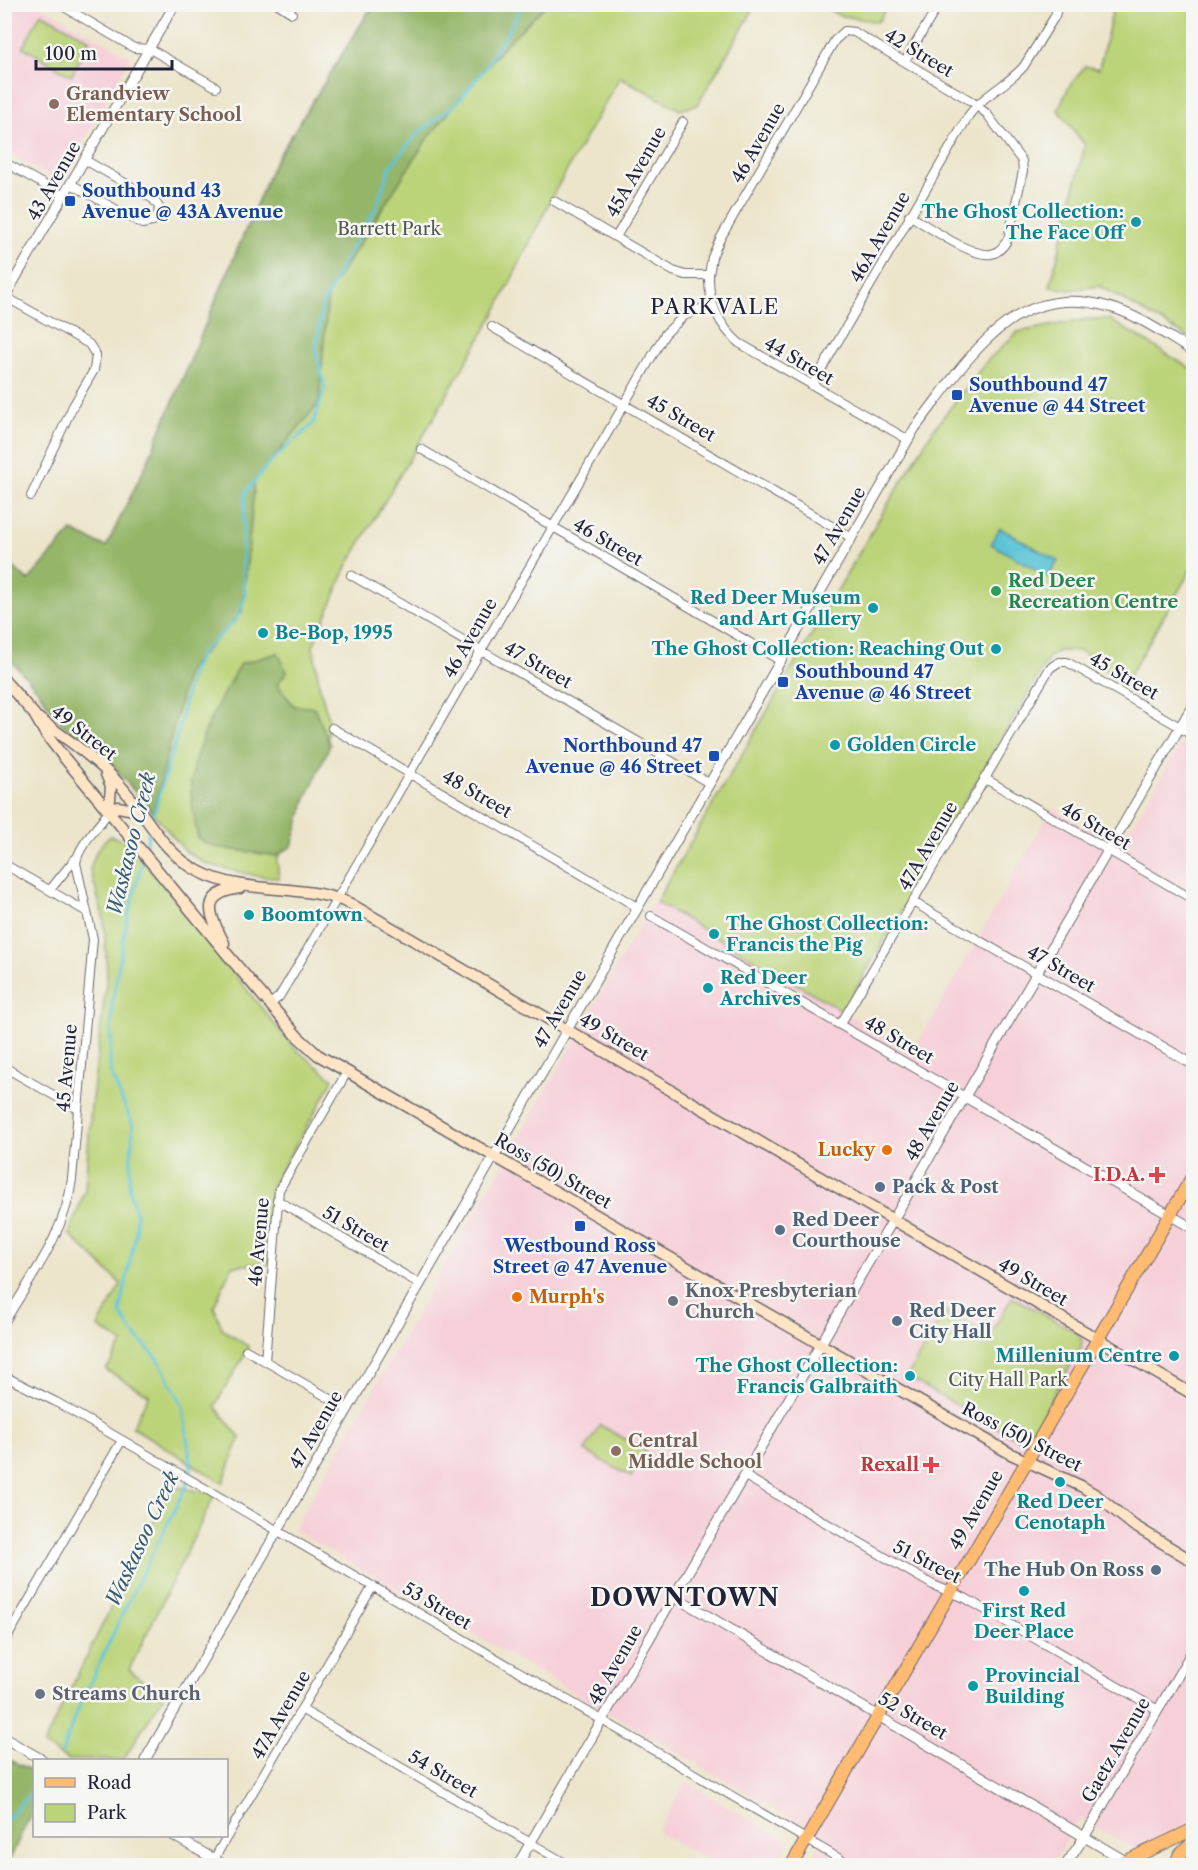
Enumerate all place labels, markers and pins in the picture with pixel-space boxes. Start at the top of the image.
place label: Grandview Elementary School [66,83,242,126]
marker: Grandview Elementary School [47,97,61,111]
place label: Southbound 43 Avenue @ 43A Avenue [81,180,284,223]
marker: Southbound 43 Avenue @ 43A Avenue [63,194,77,208]
place label: The Ghost Collection: The Face Off [921,201,1127,244]
marker: The Ghost Collection: The Face Off [1129,215,1143,229]
place label: Southbound 47 Avenue @ 44 Street [968,374,1146,417]
marker: Southbound 47 Avenue @ 44 Street [950,388,964,402]
place label: Red Deer Recreation Centre [1008,570,1178,613]
marker: Red Deer Recreation Centre [989,584,1003,598]
place label: Red Deer Museum and Art Gallery [690,587,862,630]
marker: Red Deer Museum and Art Gallery [866,601,880,615]
place label: Be-Bop, 1995 [275,622,393,644]
marker: Be-Bop, 1995 [256,626,270,640]
place label: The Ghost Collection: Reaching Out [651,638,985,660]
marker: The Ghost Collection: Reaching Out [989,642,1003,656]
place label: Southbound 47 Avenue @ 46 Street [794,661,972,704]
marker: Southbound 47 Avenue @ 46 Street [776,675,790,689]
place label: Golden Circle [847,734,976,756]
place label: Northbound 47 Avenue @ 46 Street [525,735,703,778]
marker: Golden Circle [828,738,842,752]
marker: Northbound 47 Avenue @ 46 Street [707,749,721,763]
place label: Boomtown [261,904,363,926]
marker: Boomtown [242,908,256,922]
place label: The Ghost Collection: Francis the Pig [726,913,929,956]
marker: The Ghost Collection: Francis the Pig [707,927,721,941]
place label: Red Deer Archives [719,967,807,1010]
marker: Red Deer Archives [701,981,715,995]
place label: Lucky [818,1139,876,1161]
marker: Lucky [880,1143,894,1157]
place label: I.D.A. [1093,1164,1145,1186]
marker: I.D.A. [1150,1168,1164,1182]
place label: Pack & Post [892,1176,999,1198]
marker: Pack & Post [873,1180,887,1194]
place label: Red Deer Courthouse [792,1209,901,1252]
marker: Westbound Ross Street @ 47 Avenue [573,1219,587,1233]
marker: Red Deer Courthouse [773,1223,787,1237]
place label: Westbound Ross Street @ 47 Avenue [493,1235,667,1278]
place label: Knox Presbyterian Church [685,1280,858,1323]
place label: Murph's [529,1286,605,1308]
marker: Murph's [510,1290,524,1304]
marker: Knox Presbyterian Church [666,1294,680,1308]
place label: Red Deer City Hall [909,1300,996,1343]
marker: Red Deer City Hall [890,1314,904,1328]
place label: Millenium Centre [996,1345,1162,1367]
marker: Millenium Centre [1167,1349,1181,1363]
place label: The Ghost Collection: Francis Galbraith [695,1355,899,1398]
marker: The Ghost Collection: Francis Galbraith [903,1369,917,1383]
place label: Central Middle School [628,1430,762,1473]
marker: Central Middle School [609,1444,623,1458]
place label: Rexall [860,1454,919,1476]
marker: Rexall [924,1458,938,1472]
marker: Red Deer Cenotaph [1053,1475,1067,1489]
place label: Red Deer Cenotaph [1014,1491,1106,1534]
place label: The Hub On Ross [984,1559,1144,1581]
marker: The Hub On Ross [1149,1563,1163,1577]
marker: First Red Deer Place [1017,1584,1031,1598]
place label: First Red Deer Place [974,1600,1074,1643]
place label: Provincial Building [985,1665,1080,1708]
marker: Provincial Building [966,1679,980,1693]
place label: Streams Church [52,1683,202,1705]
marker: Streams Church [33,1687,47,1701]

